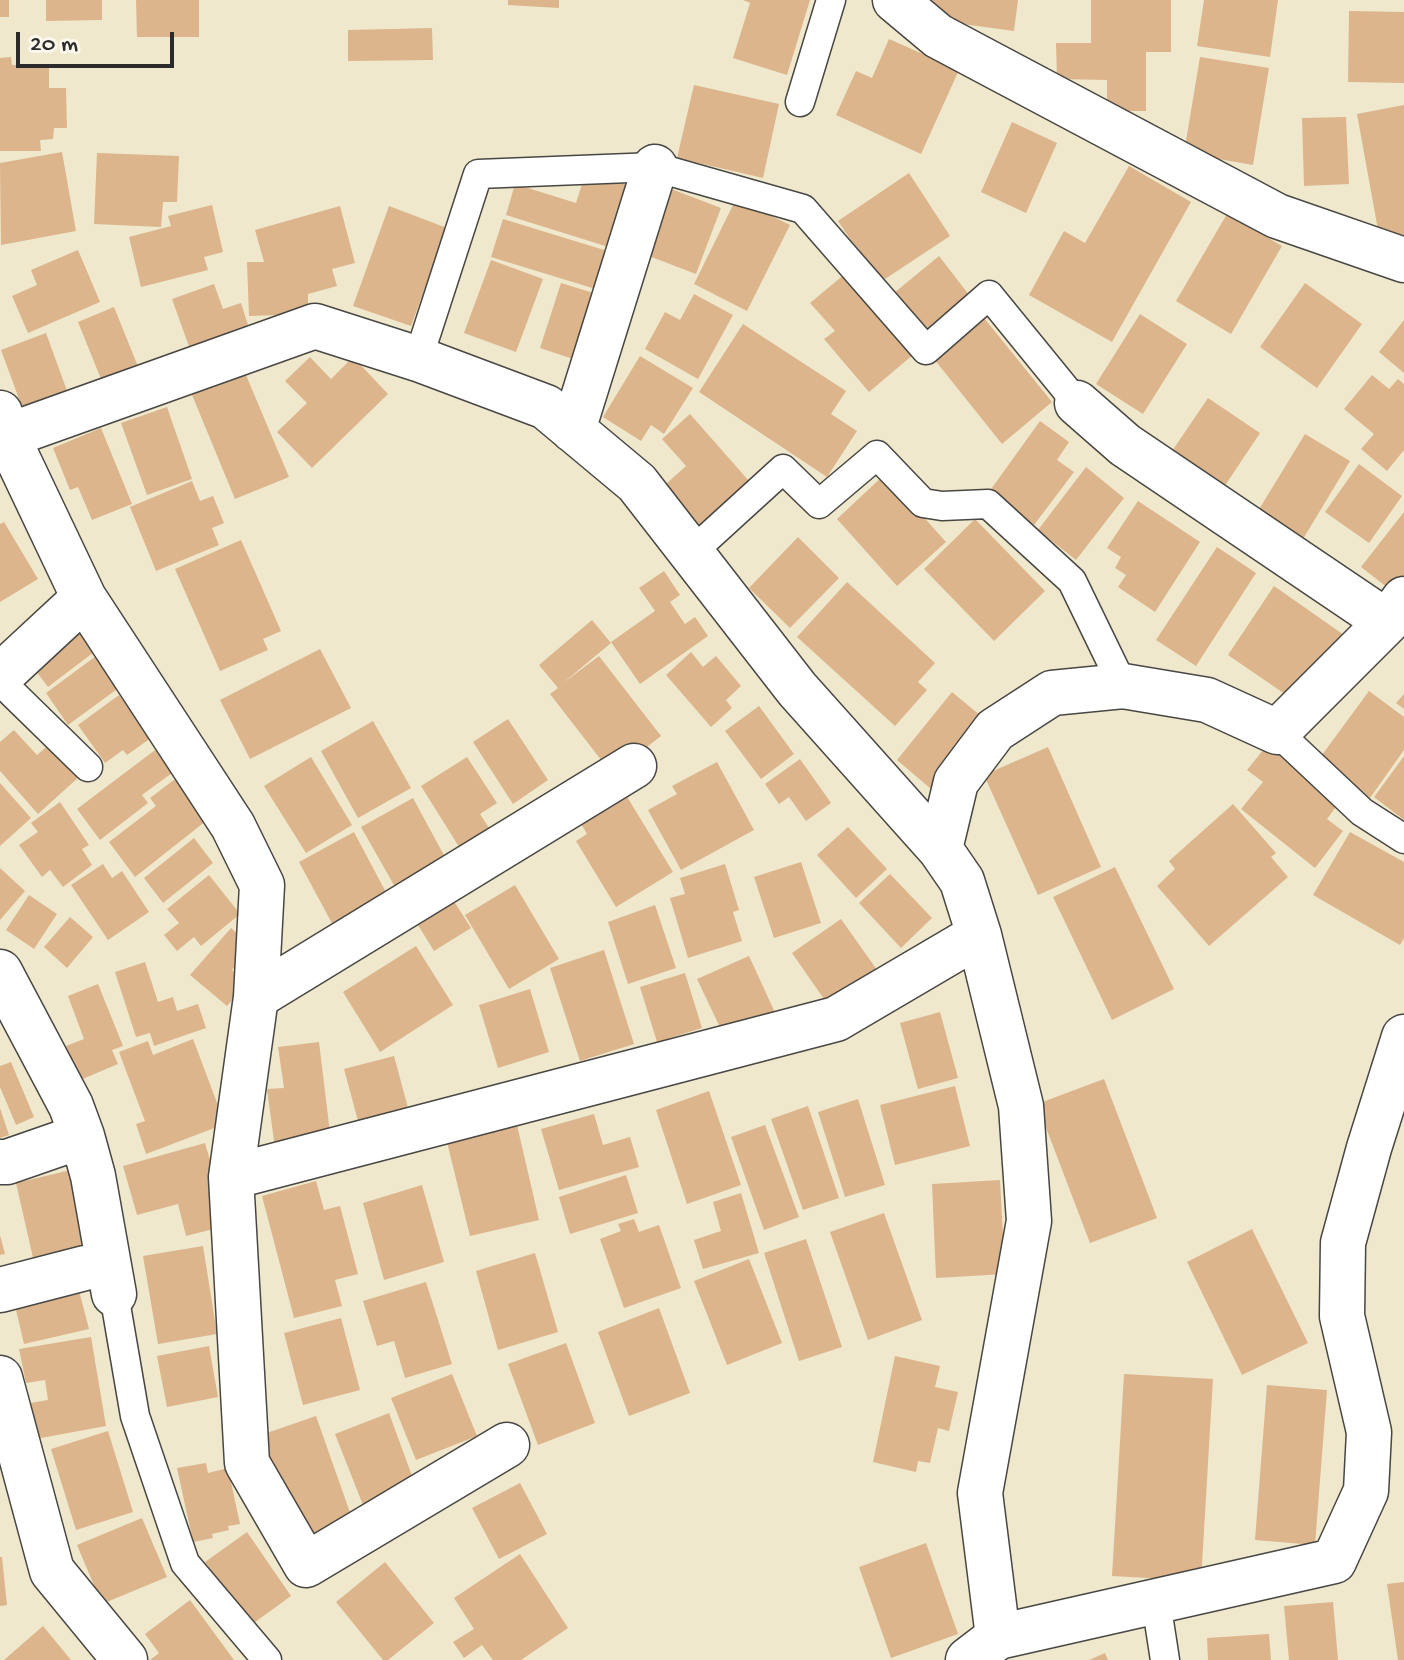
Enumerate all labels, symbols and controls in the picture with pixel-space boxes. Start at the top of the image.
scale bar [20,16,178,66]
text: 20 m [30,31,78,60]

